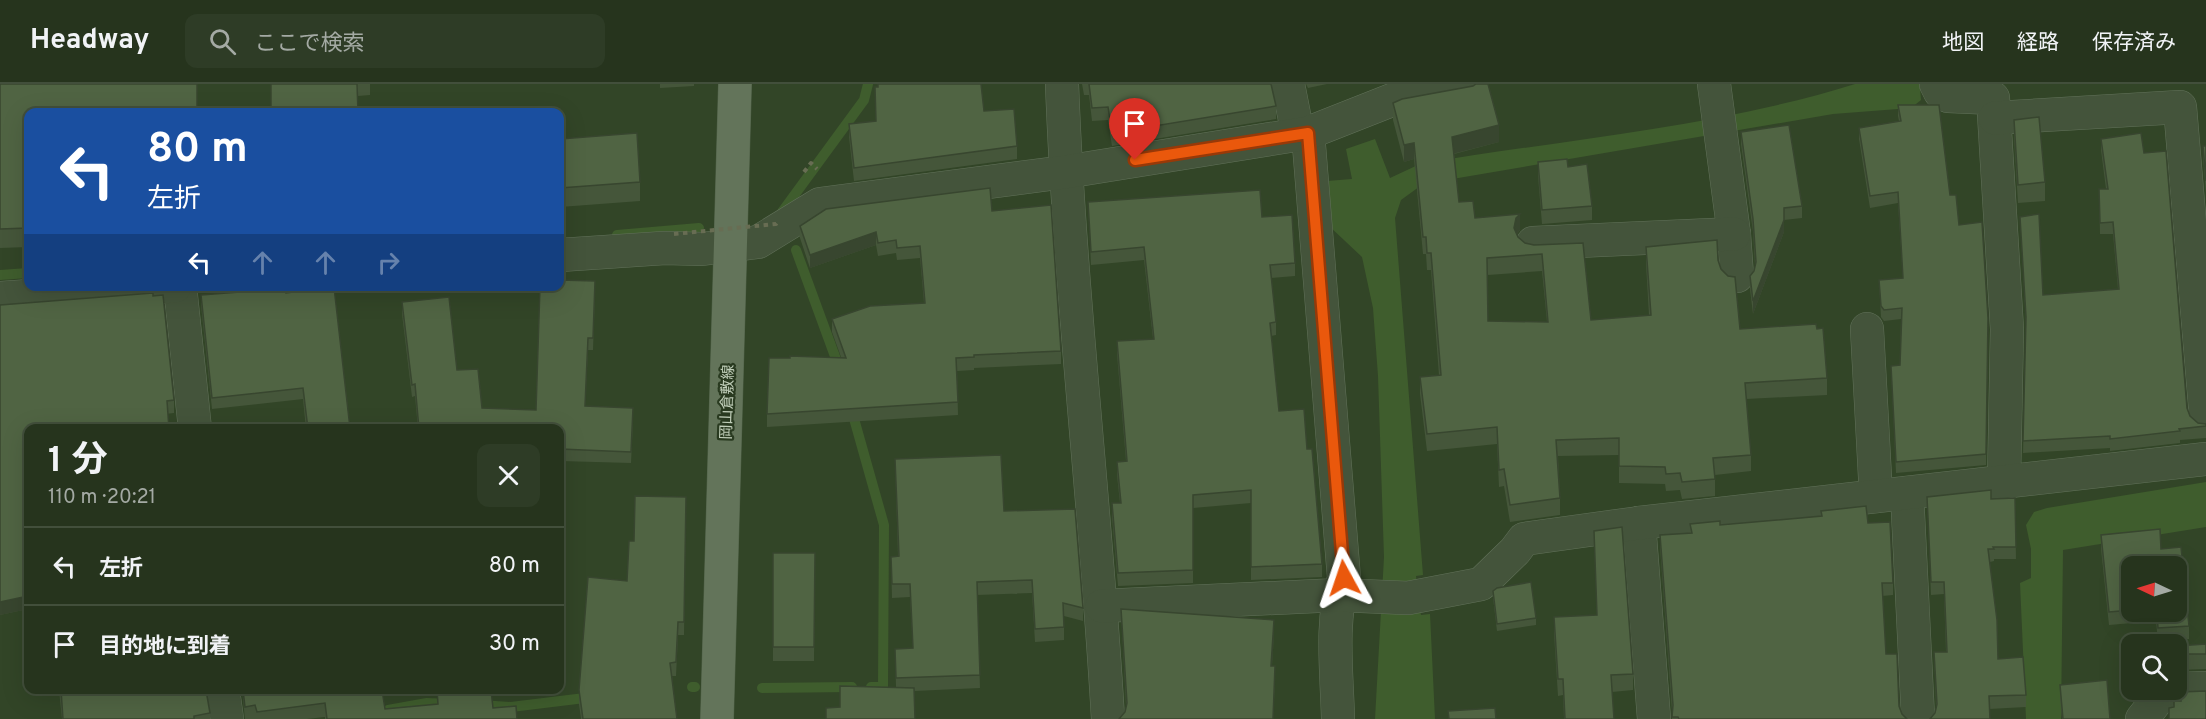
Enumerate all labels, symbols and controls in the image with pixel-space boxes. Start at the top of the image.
search box [185,14,605,68]
text: Headway [30,23,149,59]
icon: search [206,25,239,58]
text: 地図 [1942,30,1984,57]
text: 経路 [2017,30,2059,57]
text: 保存済み [2092,30,2176,57]
text: ここで検索 [254,31,365,58]
pin [1109,98,1160,160]
icon: arrive [1118,107,1151,140]
text: 80 m [147,124,248,177]
icon: left [48,132,126,210]
text: 左折 [147,183,201,217]
icon: left [183,246,216,279]
icon: ahead [246,246,279,279]
icon: ahead [309,246,342,279]
icon: right [372,246,405,279]
street label: 岡山倉敷線 [717,364,739,440]
text: 1 分 [48,439,107,485]
button: close [477,444,540,507]
text: 110 m · 20:21 [48,485,156,511]
position arrow [1312,546,1376,610]
icon: left [48,550,81,583]
text: 80 m [489,553,540,580]
text: 左折 [99,556,143,583]
north arrow [2121,556,2187,622]
map controls [2121,556,2187,700]
icon: arrive [48,628,81,661]
text: 30 m [489,631,540,658]
text: 目的地に到着 [99,634,231,661]
button: search [2121,634,2187,700]

